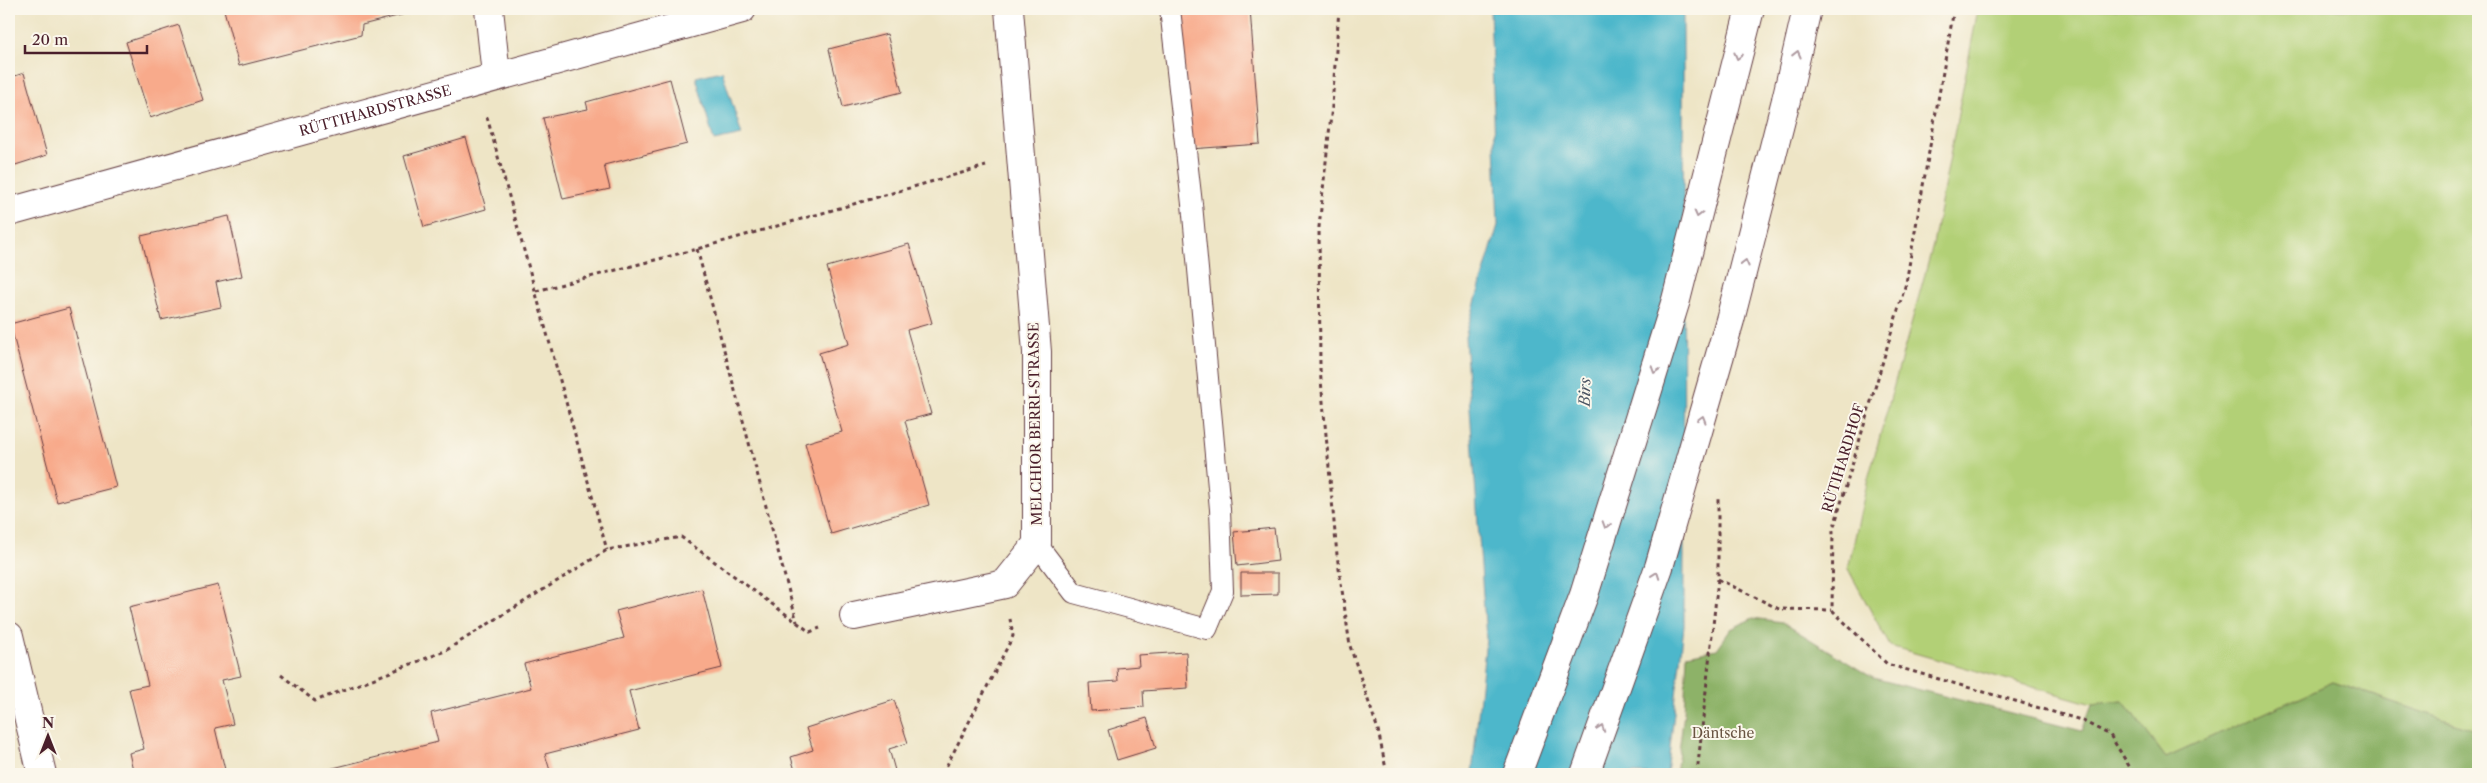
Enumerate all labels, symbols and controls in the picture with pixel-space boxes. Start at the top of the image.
scale bar [25,22,148,54]
text: 20 m [32,30,68,49]
one-way arrow [1791,51,1801,59]
one-way arrow [1733,52,1744,61]
street label: RÜTTIHARDSTRASSE [297,81,453,140]
one-way arrow [1693,209,1704,218]
one-way arrow [1739,259,1749,267]
street label: MELCHIOR BERRI-STRASSE [1024,322,1046,526]
one-way arrow [1650,365,1660,374]
water label: Birs [1575,377,1594,407]
street label: RÜTIHARDHOF [1818,401,1868,515]
one-way arrow [1696,416,1706,424]
one-way arrow [1601,520,1611,529]
one-way arrow [1650,572,1660,580]
north arrow [22,710,72,760]
text: N [42,714,54,732]
park label: Däntsche [1692,724,1754,742]
one-way arrow [1595,725,1605,733]

